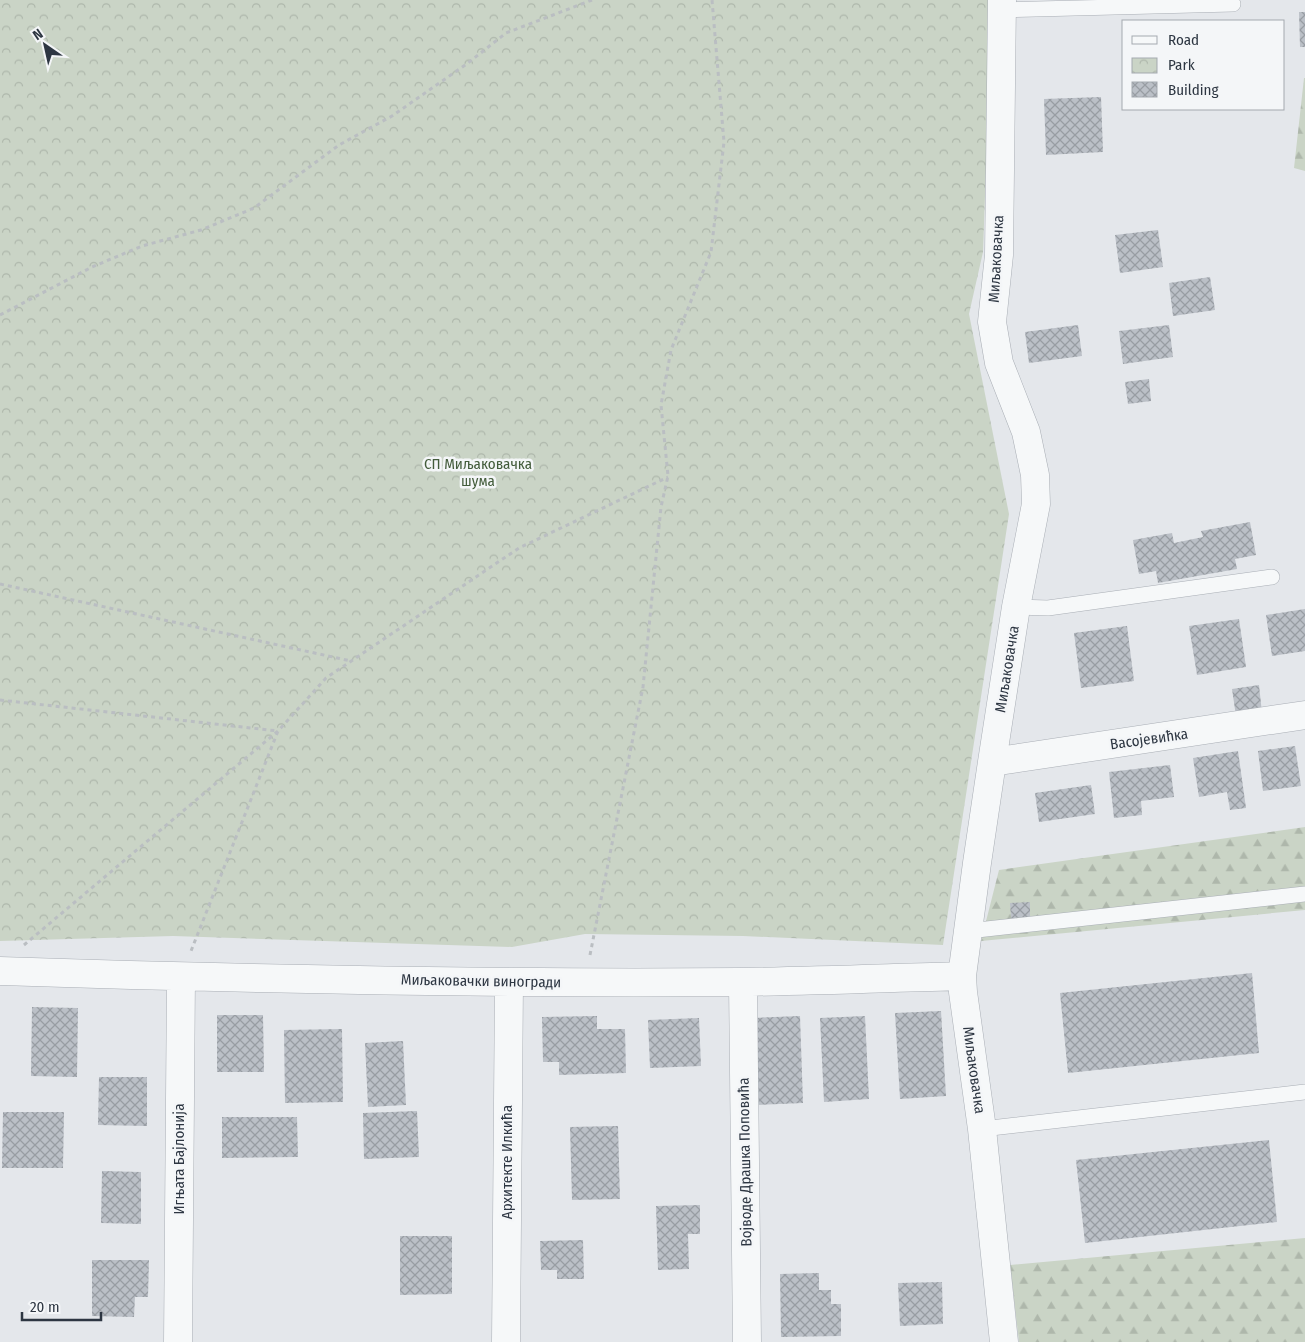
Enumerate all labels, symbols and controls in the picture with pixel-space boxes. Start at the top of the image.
north arrow [20,20,70,70]
legend [1122,20,1285,110]
text: N [30,25,46,44]
text: Road [1168,31,1199,49]
text: Park [1168,56,1195,74]
text: Building [1168,81,1219,99]
street label: Миљаковачка [985,215,1007,303]
park label: СП Миљаковачка шума [424,455,532,490]
street label: Миљаковачка [991,624,1023,714]
street label: Васојевићка [1109,725,1189,753]
street label: Миљаковачки виногради [401,971,561,991]
street label: Миљаковачка [959,1025,989,1115]
street label: Војводе Драшка Поповића [735,1077,755,1247]
street label: Игњата Бајлонија [170,1103,188,1215]
street label: Архитекте Илкића [498,1105,516,1219]
scale bar [22,1290,101,1322]
text: 20 m [30,1298,60,1316]

